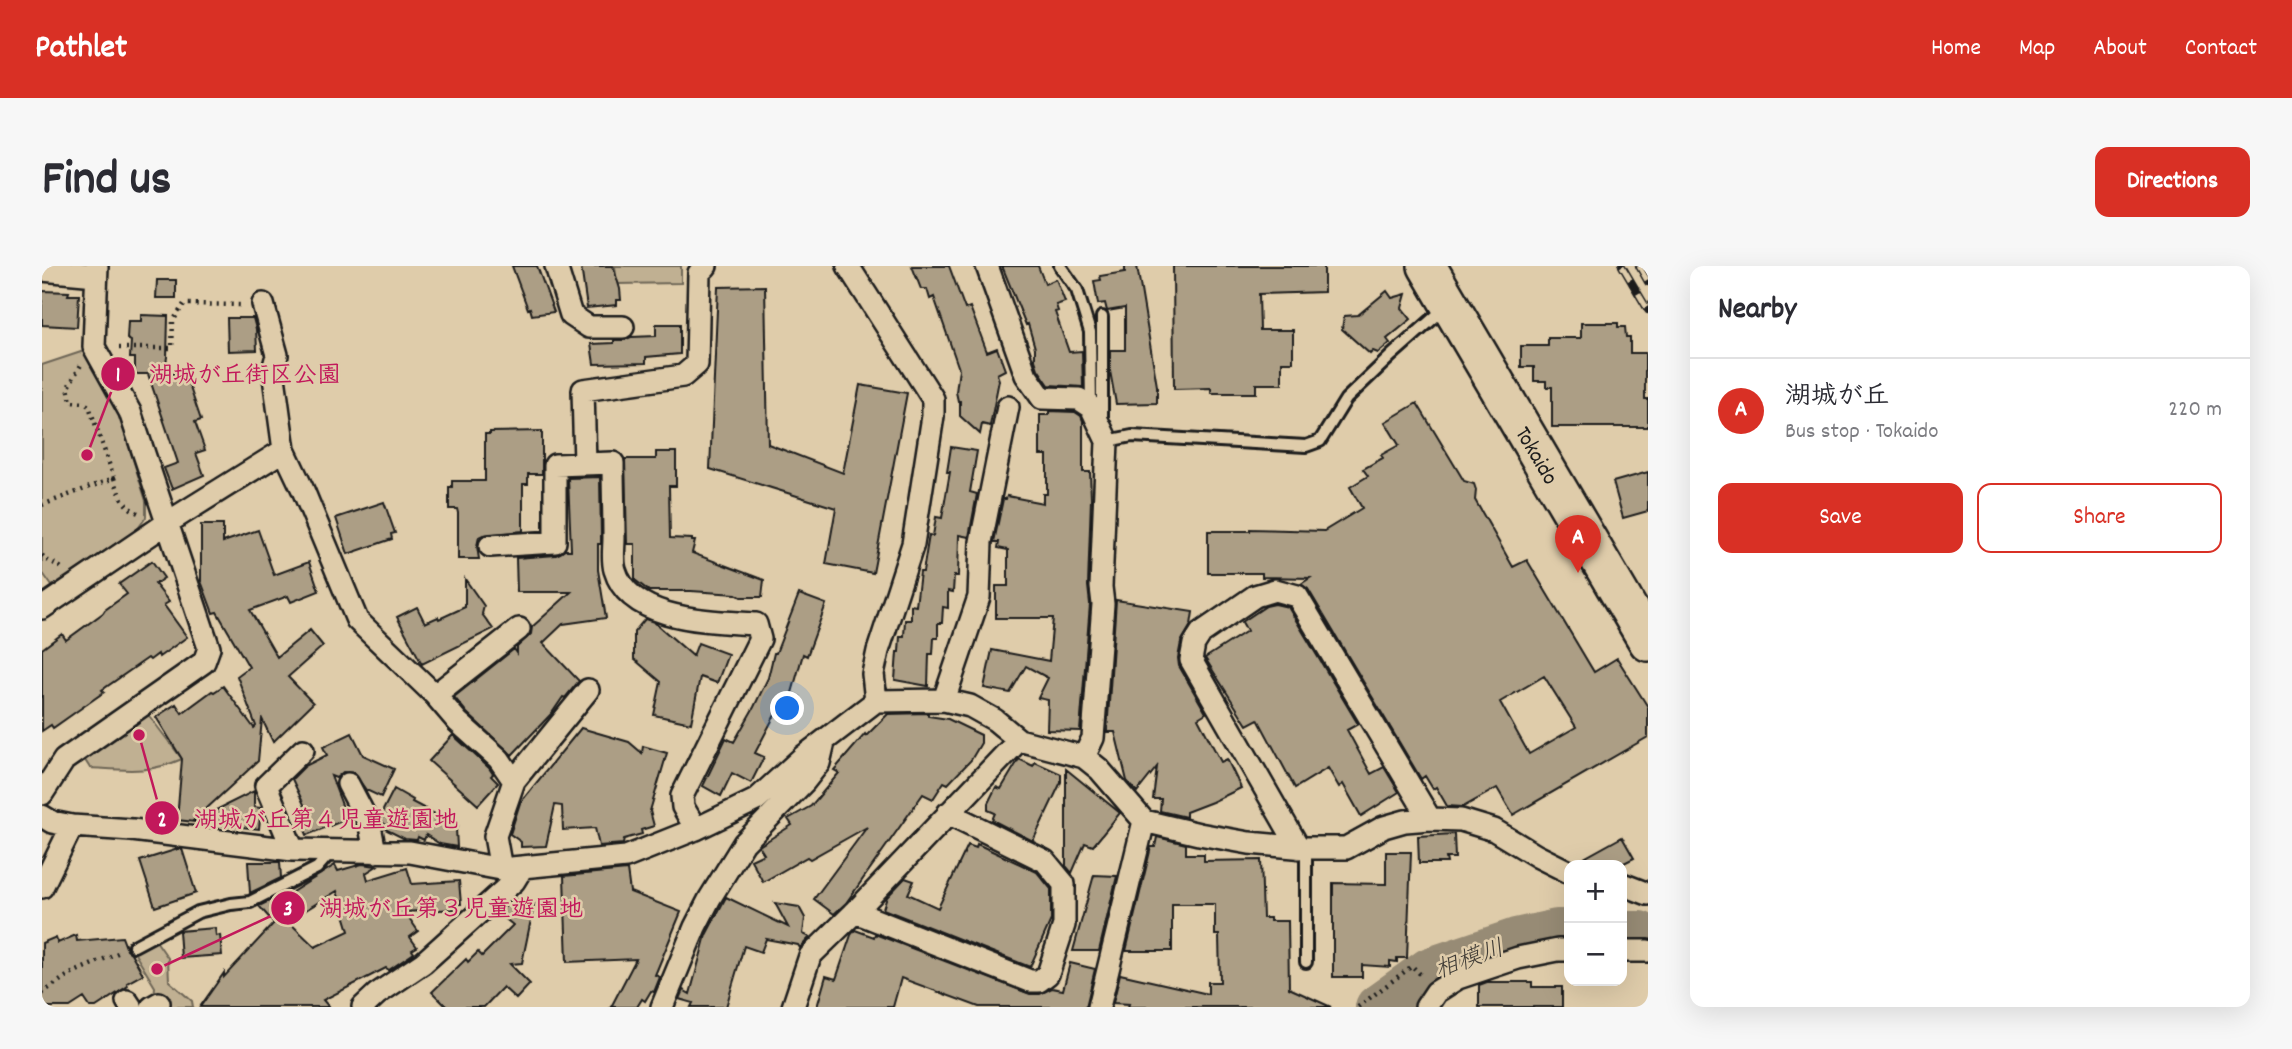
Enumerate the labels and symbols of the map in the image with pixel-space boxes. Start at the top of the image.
callout: 湖城が丘街区公園 [100,351,355,396]
text: 湖城が丘街区公園 [149,360,341,394]
text: 1 [116,362,120,392]
street label: Tokaido [1505,421,1565,492]
pin: A [1555,515,1601,573]
your location [770,691,804,725]
callout: 湖城が丘第４児童遊園地 [145,796,472,841]
text: 湖城が丘第４児童遊園地 [194,805,458,839]
text: 2 [157,807,167,837]
callout: 湖城が丘第３児童遊園地 [270,885,597,930]
text: 湖城が丘第３児童遊園地 [319,894,583,928]
text: 3 [283,896,293,926]
water label: 相模川 [1430,933,1510,989]

